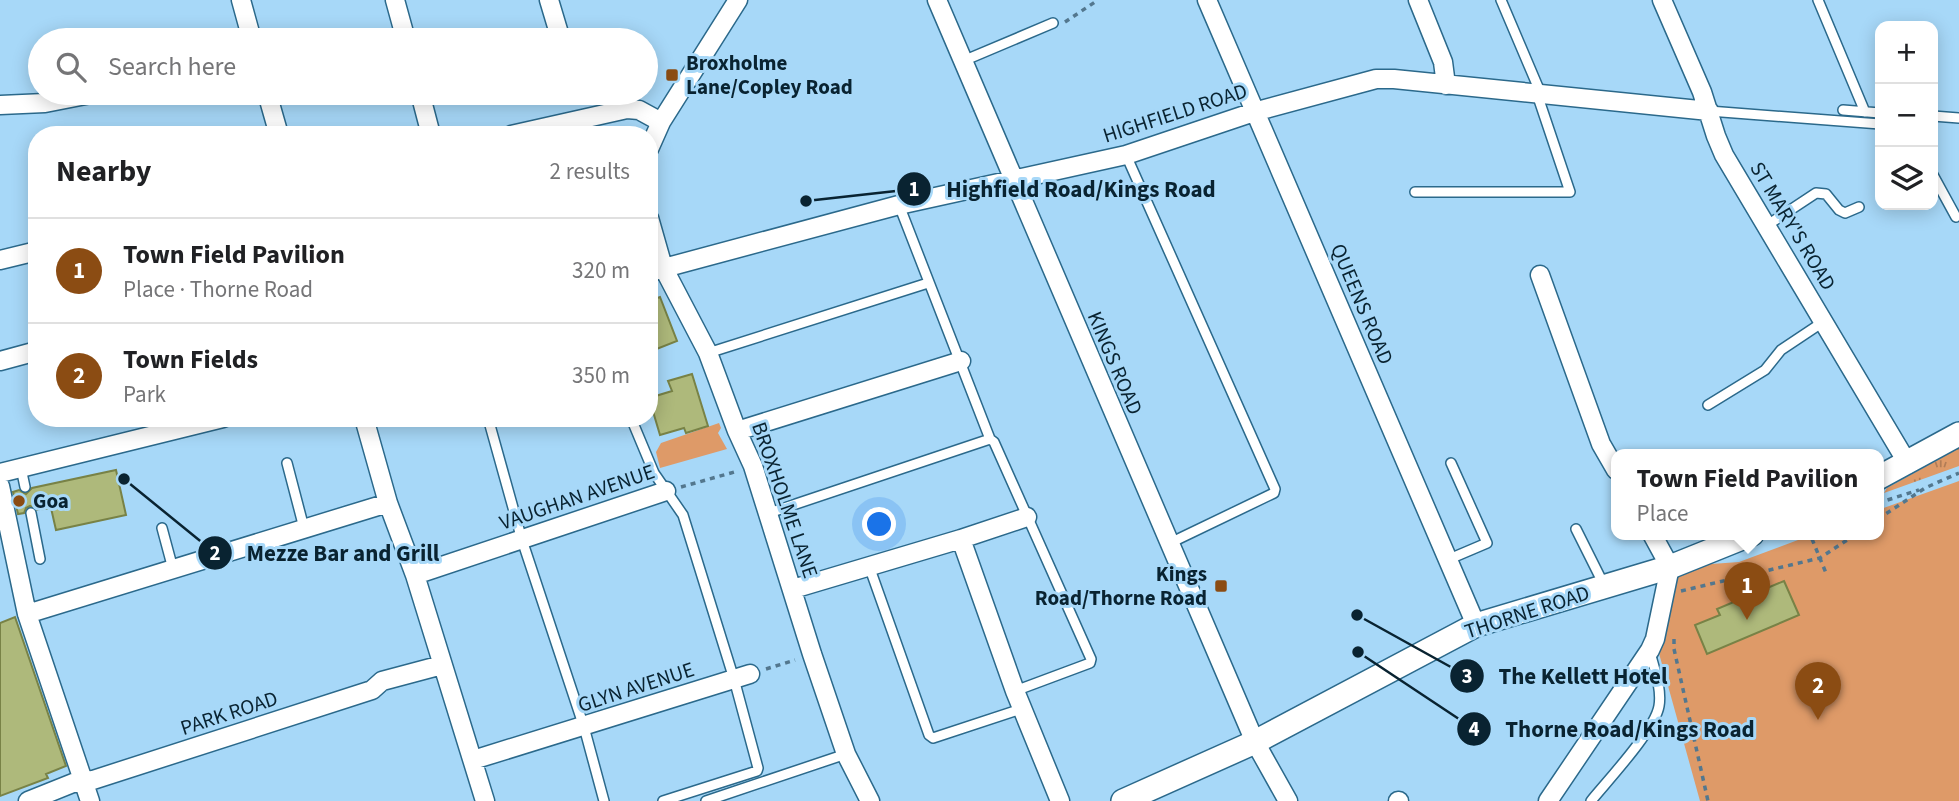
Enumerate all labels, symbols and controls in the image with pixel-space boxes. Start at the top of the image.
map controls [1875,21,1938,210]
button: + [1875,21,1938,84]
search box [28,28,658,105]
icon: search [52,48,90,86]
text: Search here [108,48,236,85]
place label: Broxholme Lane/Copley Road [686,48,853,102]
marker: Broxholme Lane/Copley Road [664,67,680,83]
street label: HIGHFIELD ROAD [1099,76,1251,150]
button: − [1875,84,1938,147]
button: layers [1875,147,1938,210]
text: Nearby [56,150,151,193]
text: 2 results [550,155,630,188]
street label: ST MARY'S ROAD [1743,156,1843,296]
callout: Highfield Road/Kings Road [897,167,1229,211]
text: Highfield Road/Kings Road [946,173,1216,206]
text: 1 [908,174,920,204]
text: Town Field Pavilion [123,236,345,273]
street label: QUEENS ROAD [1323,239,1401,369]
text: 1 [73,254,85,287]
text: 320 m [572,254,630,287]
text: Place · Thorne Road [123,273,313,306]
street label: KINGS ROAD [1080,307,1150,419]
text: Town Fields [123,341,258,378]
text: 2 [73,359,85,392]
text: 350 m [572,359,630,392]
text: Park [123,378,166,411]
street label: BROXHOLME LANE [744,418,826,582]
popup [1611,449,1884,540]
street label: VAUGHAN AVENUE [495,456,659,538]
text: Town Field Pavilion [1637,460,1858,497]
place label: Goa [33,486,69,516]
marker: Goa [11,493,27,509]
text: Place [1637,497,1689,530]
your location [862,507,896,541]
callout: Mezze Bar and Grill [198,531,454,575]
text: Mezze Bar and Grill [247,537,440,570]
text: 2 [209,538,221,568]
place label: Kings Road/Thorne Road [1035,559,1207,613]
pin: 1 [1724,562,1770,620]
marker: Kings Road/Thorne Road [1213,578,1229,594]
street label: THORNE ROAD [1461,578,1593,646]
street label: GLYN AVENUE [574,654,698,720]
callout: The Kellett Hotel [1450,654,1682,698]
text: The Kellett Hotel [1498,660,1668,693]
text: 3 [1461,661,1473,691]
pin: 2 [1795,662,1841,720]
street label: PARK ROAD [177,683,281,743]
callout: Thorne Road/Kings Road [1456,707,1768,751]
text: Thorne Road/Kings Road [1505,713,1755,746]
text: 4 [1468,714,1480,744]

